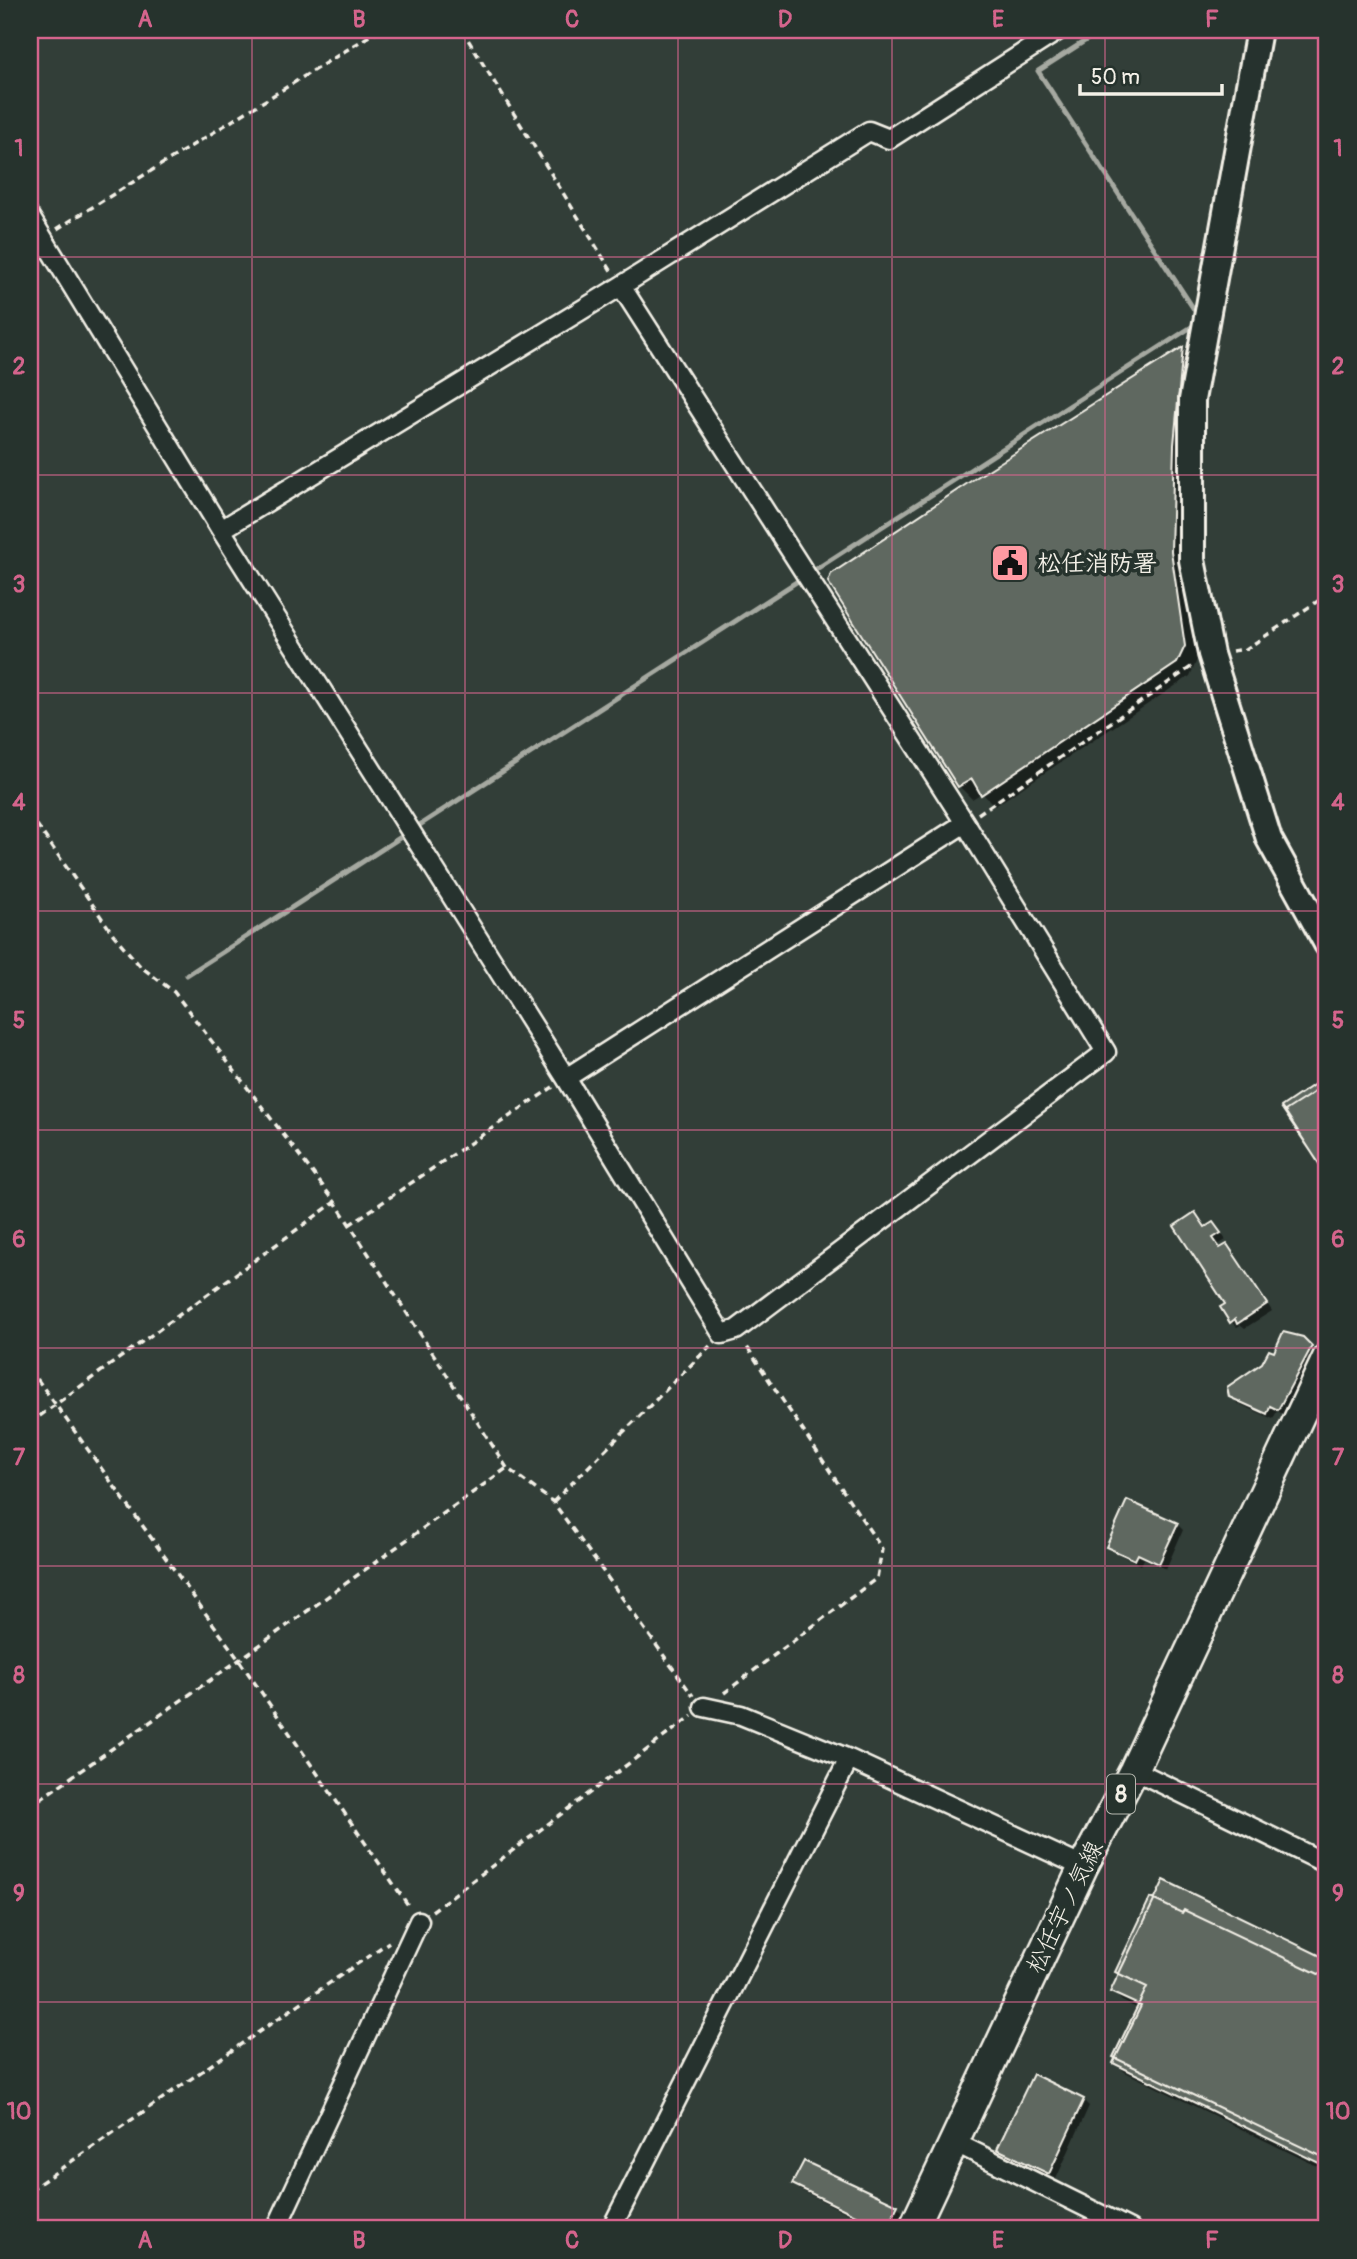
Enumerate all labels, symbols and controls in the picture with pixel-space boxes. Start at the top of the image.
text: A [138,5,153,34]
text: B [352,5,366,34]
text: C [565,5,579,34]
text: D [778,5,792,34]
text: E [992,5,1004,34]
text: F [1205,5,1219,34]
scale bar [1080,52,1222,96]
text: 50 m [1091,64,1140,91]
text: 1 [15,134,24,163]
text: 1 [1334,134,1343,163]
text: 2 [13,352,26,381]
text: 2 [1332,352,1345,381]
public building icon: 松任消防署 [989,542,1031,584]
place label: 松任消防署 [1037,549,1157,578]
text: 3 [13,570,25,599]
text: 3 [1332,570,1344,599]
text: 4 [12,788,26,817]
text: 4 [1331,788,1345,817]
text: 5 [13,1006,25,1035]
text: 5 [1332,1006,1344,1035]
text: 6 [12,1225,26,1254]
text: 6 [1331,1225,1345,1254]
text: 7 [13,1443,26,1472]
text: 7 [1332,1443,1345,1472]
text: 8 [13,1661,25,1690]
text: 8 [1332,1661,1344,1690]
road number: 8 [1107,1774,1135,1814]
street label: 松任宇ノ気線 [1020,1836,1110,1978]
text: 9 [13,1879,25,1908]
text: 9 [1332,1879,1344,1908]
text: 10 [7,2097,31,2126]
text: 10 [1326,2097,1350,2126]
text: A [138,2226,153,2255]
text: B [352,2226,366,2255]
text: C [565,2226,579,2255]
text: D [778,2226,792,2255]
text: E [992,2226,1004,2255]
text: F [1205,2226,1219,2255]

